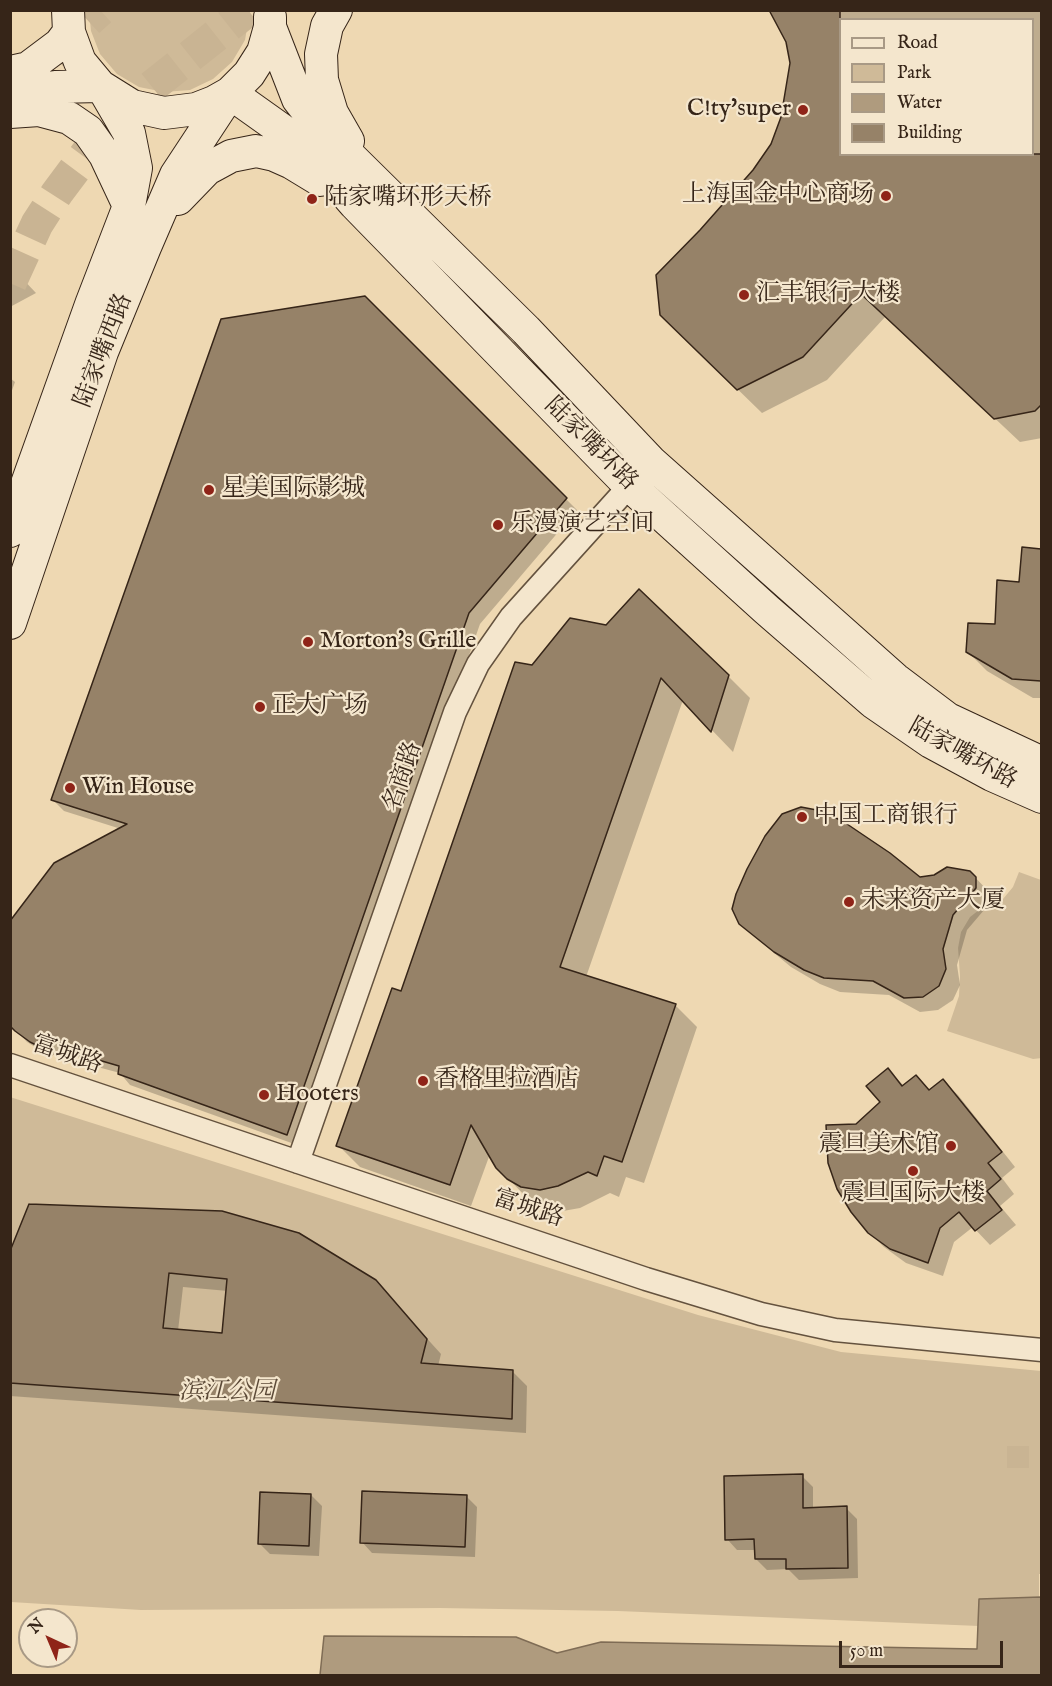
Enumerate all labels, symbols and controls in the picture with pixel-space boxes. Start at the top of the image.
legend [839,18,1034,156]
text: Road [897,32,938,55]
text: Park [897,62,931,85]
text: Water [897,92,942,115]
place label: C!ty'super [687,96,791,124]
marker: C!ty'super [796,103,810,117]
text: Building [897,122,962,145]
place label: 上海国金中心商场 [682,182,874,210]
place label: 陆家嘴环形天桥 [324,185,492,213]
marker: 上海国金中心商场 [879,189,893,203]
marker: 陆家嘴环形天桥 [305,192,319,206]
place label: 汇丰银行大楼 [756,281,900,309]
marker: 汇丰银行大楼 [737,288,751,302]
street label: 陆家嘴西路 [70,290,140,412]
street label: 陆家嘴环路 [537,392,643,498]
place label: 星美国际影城 [221,476,365,504]
marker: 星美国际影城 [202,483,216,497]
place label: 乐漫演艺空间 [510,511,654,539]
marker: 乐漫演艺空间 [491,518,505,532]
place label: Morton's Grille [320,628,476,656]
marker: Morton's Grille [301,635,315,649]
place label: 正大广场 [272,693,368,721]
marker: 正大广场 [253,700,267,714]
street label: 陆家嘴环路 [903,713,1021,797]
street label: 名商路 [379,738,429,816]
place label: Win House [82,774,194,802]
marker: Win House [63,781,77,795]
place label: 中国工商银行 [814,803,958,831]
marker: 中国工商银行 [795,810,809,824]
place label: 未来资产大厦 [861,888,1005,916]
marker: 未来资产大厦 [842,895,856,909]
street label: 富城路 [28,1031,106,1081]
place label: 香格里拉酒店 [435,1067,579,1095]
marker: 香格里拉酒店 [416,1074,430,1088]
place label: Hooters [276,1081,359,1109]
marker: Hooters [257,1088,271,1102]
place label: 震旦美术馆 [819,1132,939,1160]
marker: 震旦美术馆 [944,1139,958,1153]
marker: 震旦国际大楼 [906,1164,920,1178]
place label: 震旦国际大楼 [841,1181,985,1209]
street label: 富城路 [489,1185,567,1235]
park label: 滨江公园 [179,1379,275,1407]
north arrow [18,1608,78,1668]
text: N [25,1614,49,1638]
scale bar [842,1629,1006,1667]
text: 50 m [850,1640,883,1663]

